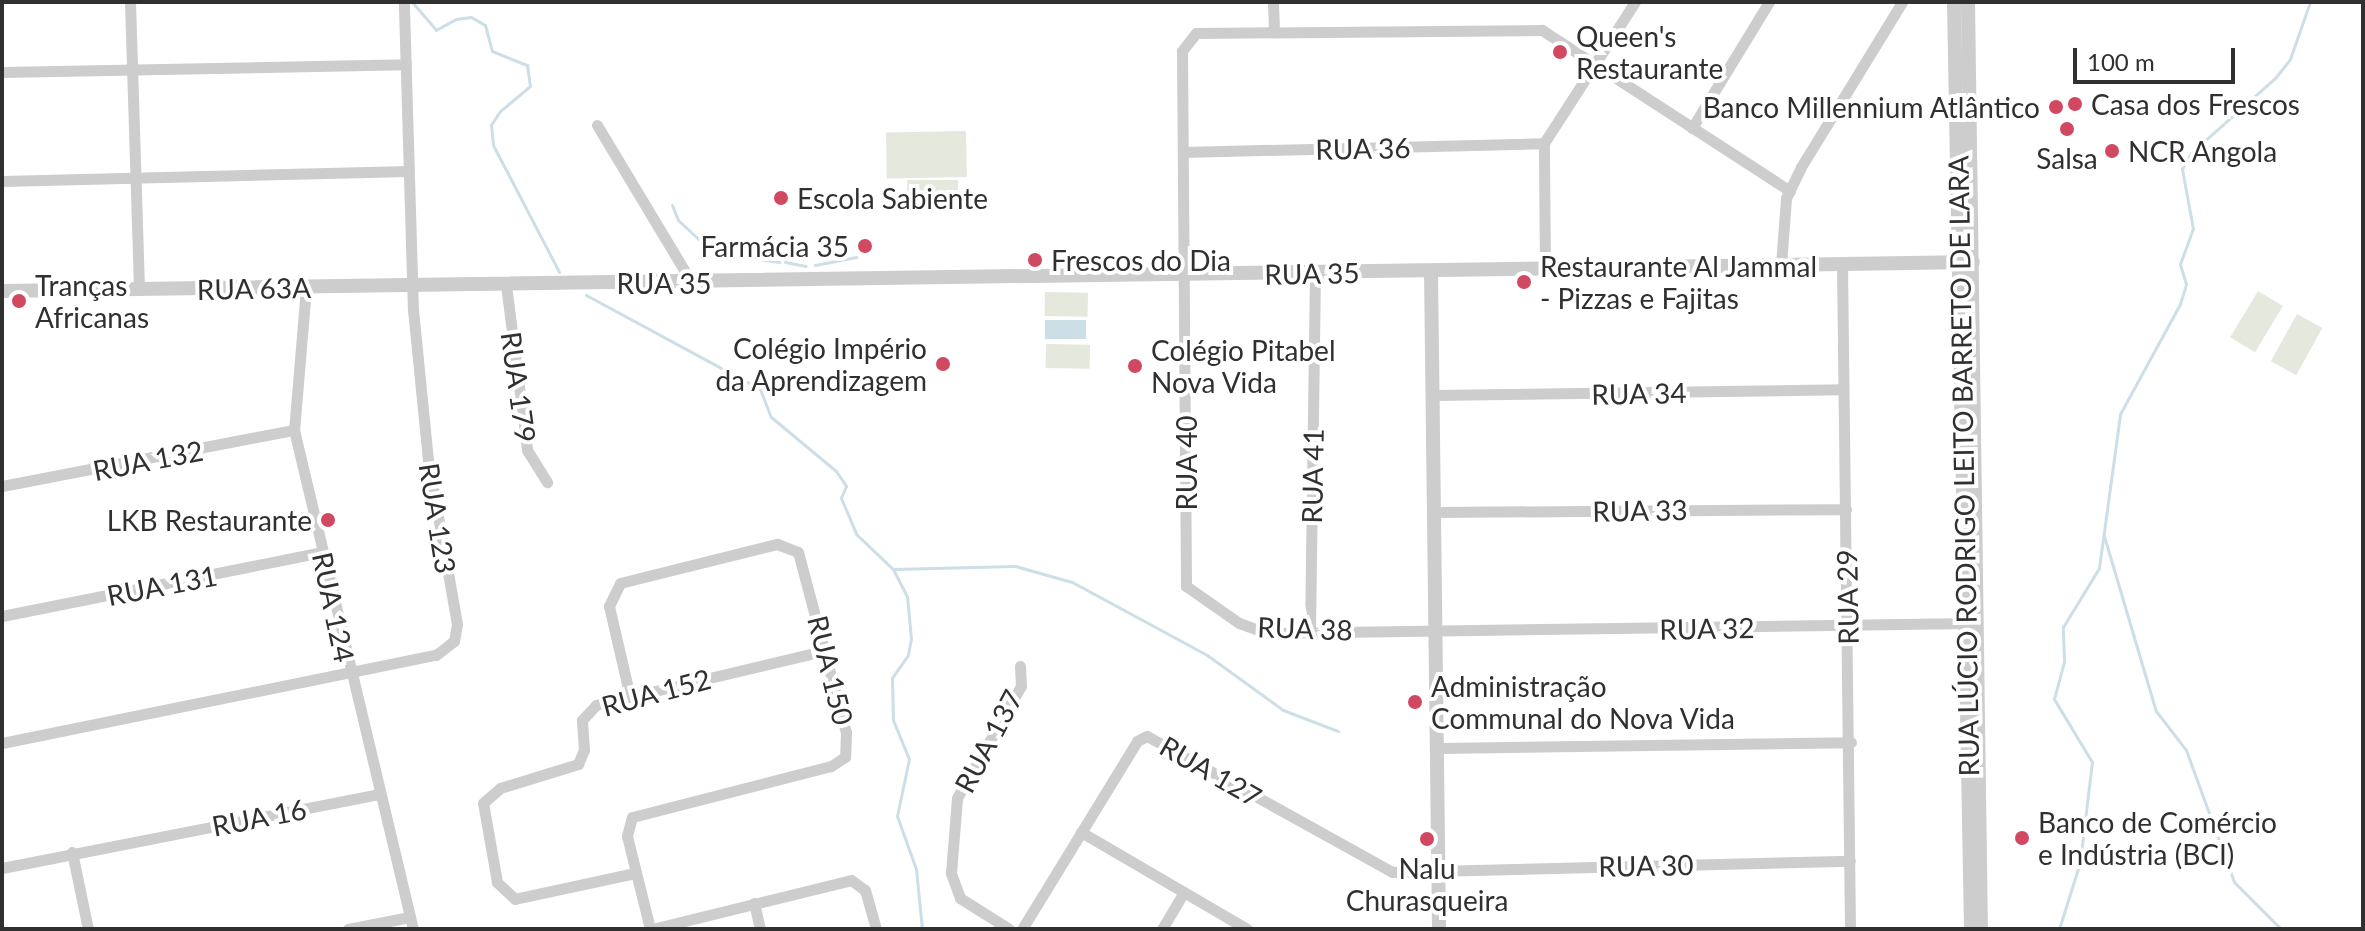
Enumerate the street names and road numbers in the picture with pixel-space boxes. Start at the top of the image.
street label: RUA 36 [1315,130,1411,166]
street label: RUA LÚCIO RODRIGO LEITO BARRETO DE LARA [1941,155,1985,777]
street label: RUA 35 [1264,255,1360,291]
street label: RUA 35 [616,266,712,300]
street label: RUA 63A [196,270,312,306]
street label: RUA 179 [495,329,543,445]
street label: RUA 34 [1591,375,1687,411]
street label: RUA 40 [1169,415,1203,511]
street label: RUA 41 [1294,428,1330,524]
street label: RUA 132 [90,433,206,487]
street label: RUA 123 [413,460,463,576]
street label: RUA 33 [1592,492,1688,528]
street label: RUA 124 [306,549,362,665]
street label: RUA 29 [1829,549,1865,645]
street label: RUA 131 [104,558,220,612]
street label: RUA 38 [1256,610,1354,646]
street label: RUA 32 [1659,610,1755,646]
street label: RUA 150 [801,611,861,729]
street label: RUA 152 [597,661,715,723]
street label: RUA 137 [947,683,1029,799]
street label: RUA 127 [1154,728,1268,814]
street label: RUA 16 [209,791,309,843]
street label: RUA 30 [1598,847,1694,883]

